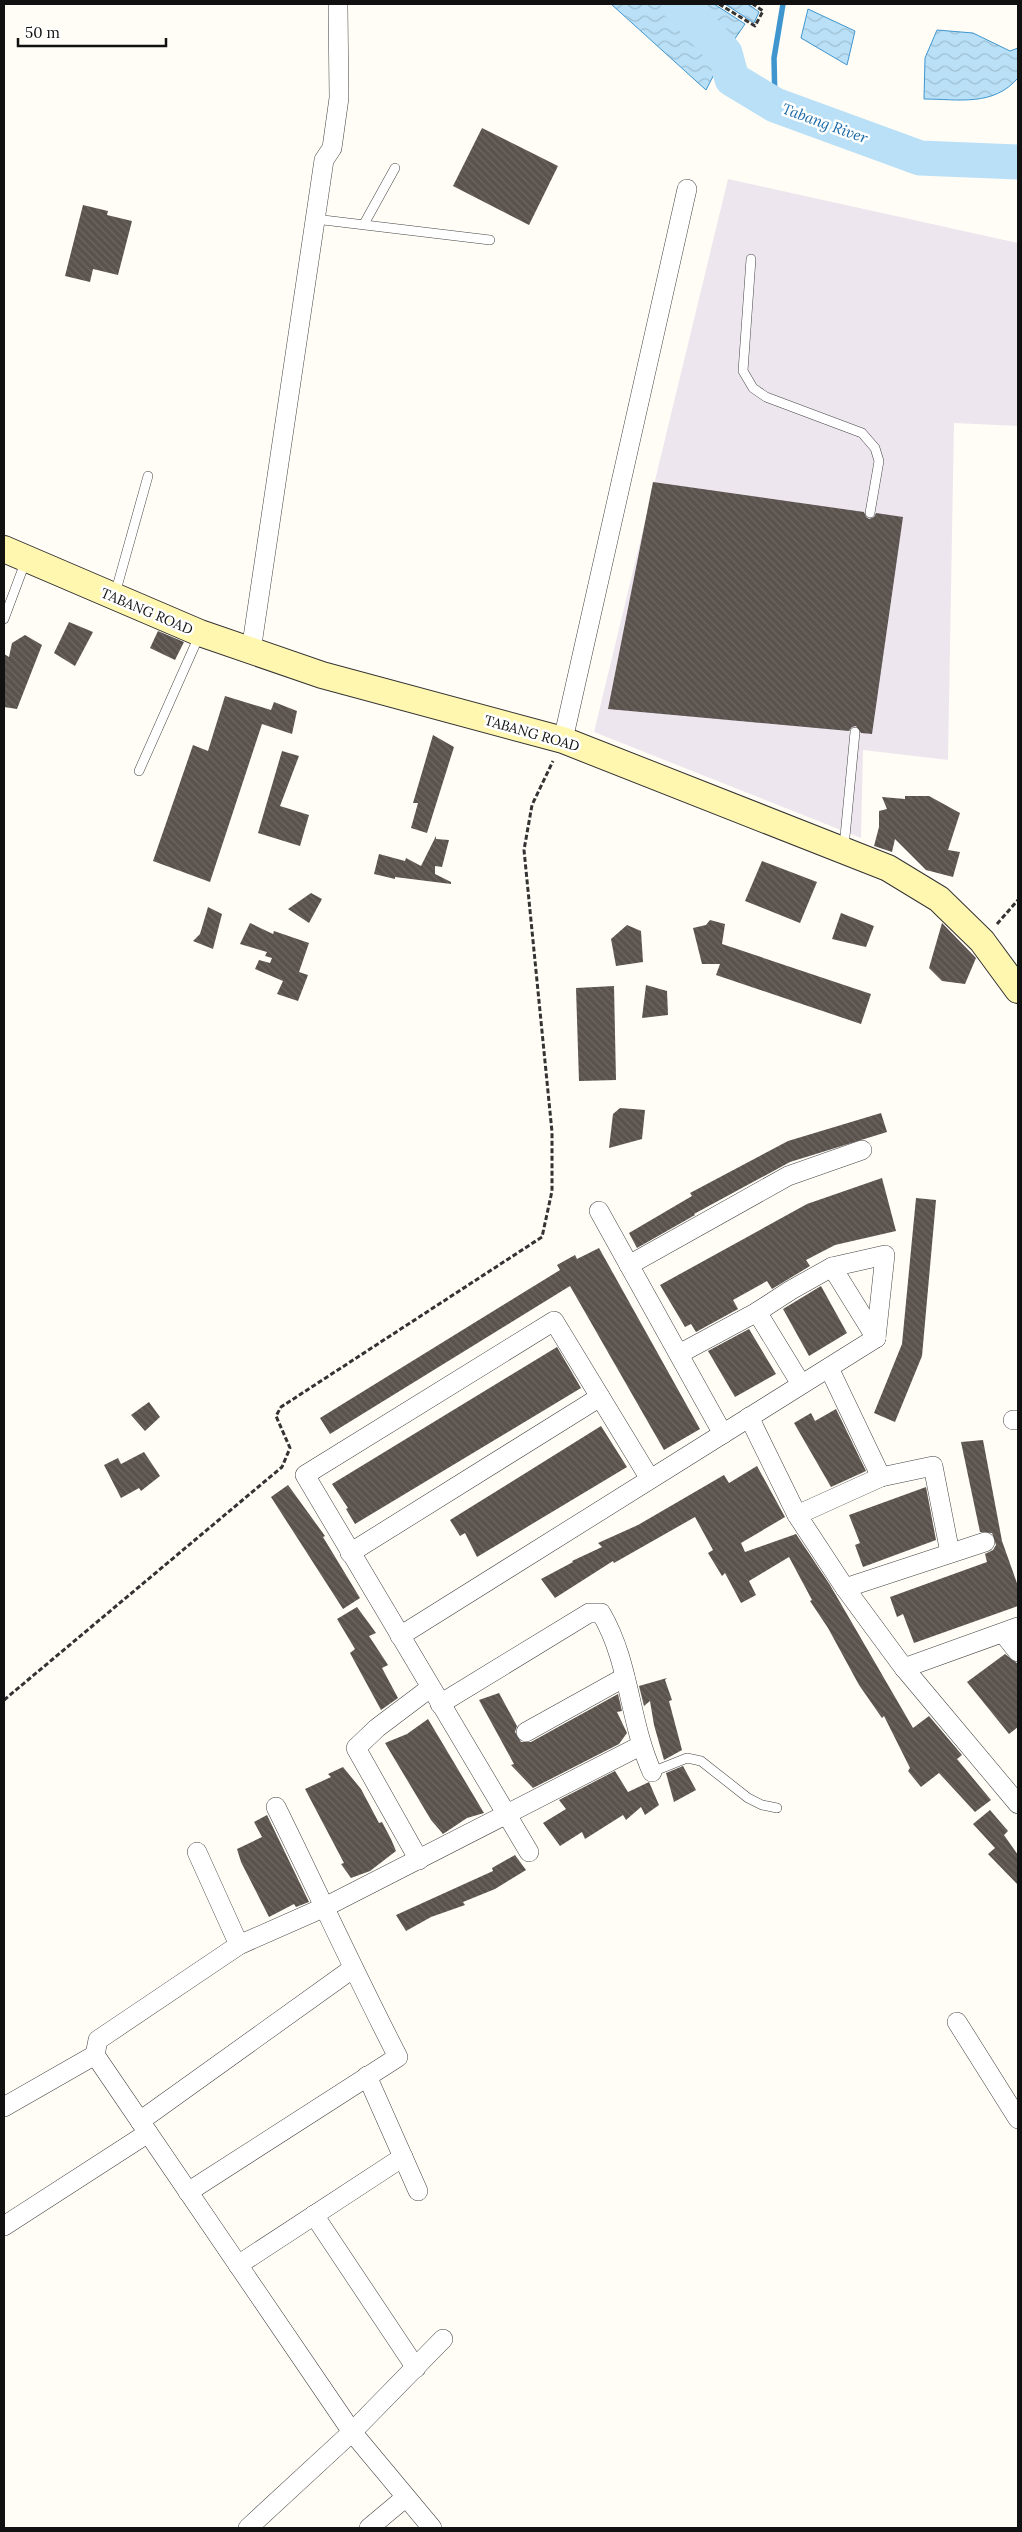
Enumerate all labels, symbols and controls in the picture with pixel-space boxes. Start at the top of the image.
scale bar [18,15,165,47]
text: 50 m [25,23,60,42]
water label: Tabang River [780,99,871,147]
street label: TABANG ROAD [98,584,196,638]
street label: TABANG ROAD [482,711,582,755]

